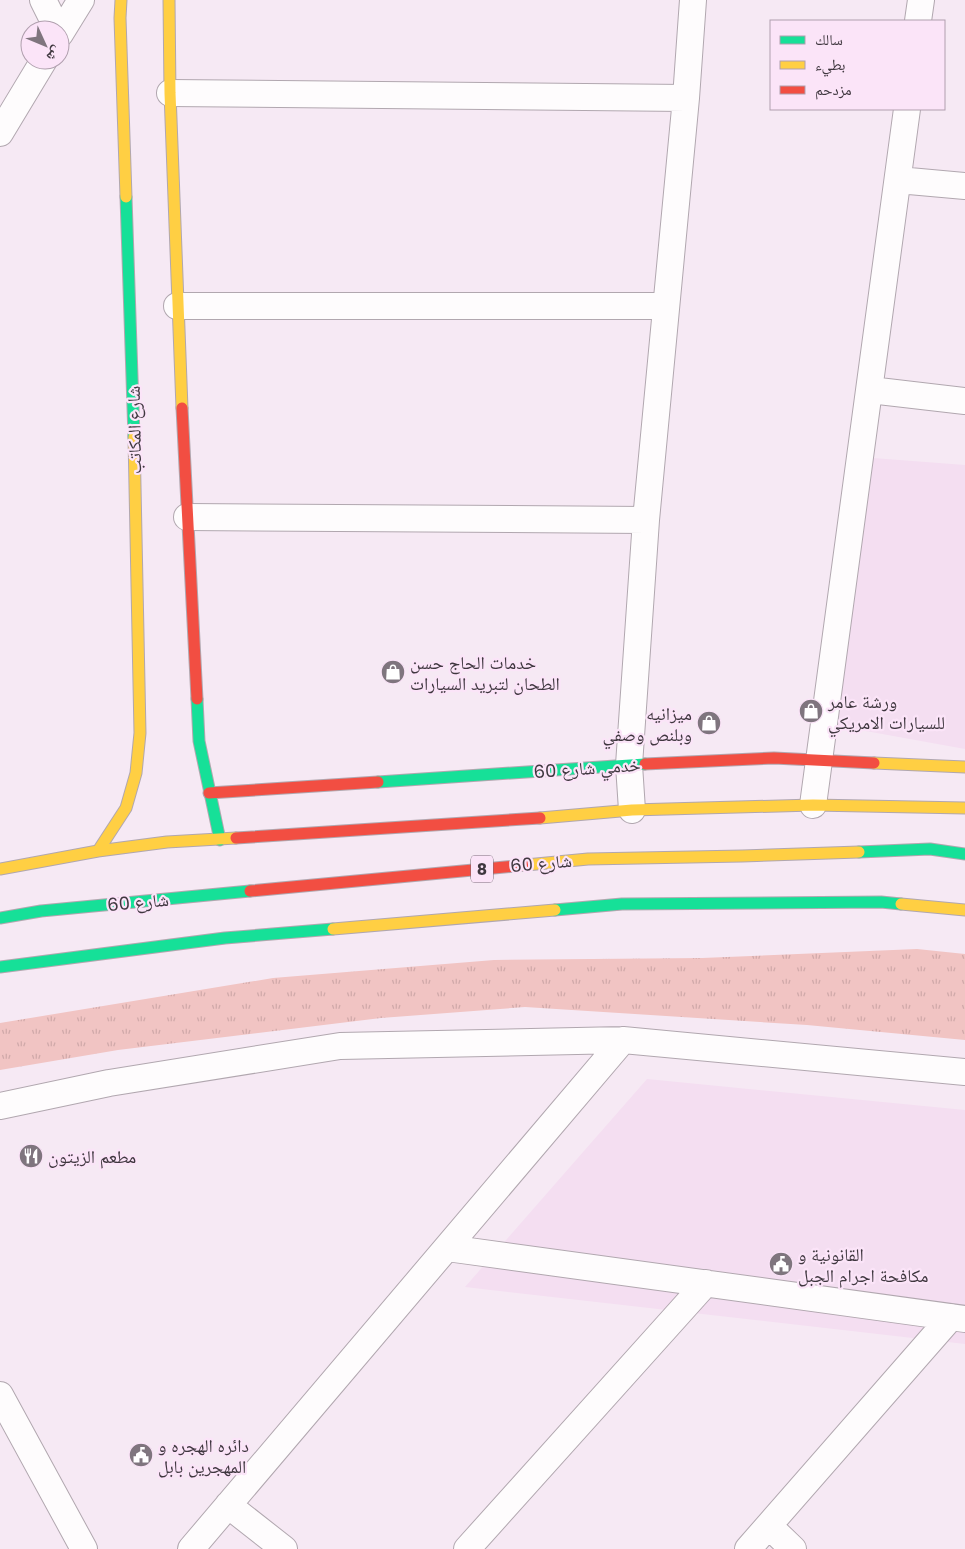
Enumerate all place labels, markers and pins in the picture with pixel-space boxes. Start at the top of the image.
place label: خدمات الحاج حسن الطحان لتبريد السيارات [410,650,560,696]
shop icon: خدمات الحاج حسن الطحان لتبريد السيارات [380,659,406,685]
place label: ورشة عامر للسيارات الامريكي [827,689,945,737]
shop icon: ورشة عامر للسيارات الامريكي [798,698,824,724]
place label: ميزانيه وبلنص وصفي [602,701,692,749]
shop icon: ميزانيه وبلنص وصفي [696,710,722,736]
restaurant icon: مطعم الزيتون [18,1143,44,1169]
place label: مطعم الزيتون [48,1144,136,1169]
place label: القانونية و مكافحة اجرام الجبل [798,1242,928,1288]
public building icon: القانونية و مكافحة اجرام الجبل [768,1251,794,1277]
place label: دائره الهجره و المهجرين بابل [158,1433,249,1479]
public building icon: دائره الهجره و المهجرين بابل [128,1442,154,1468]

